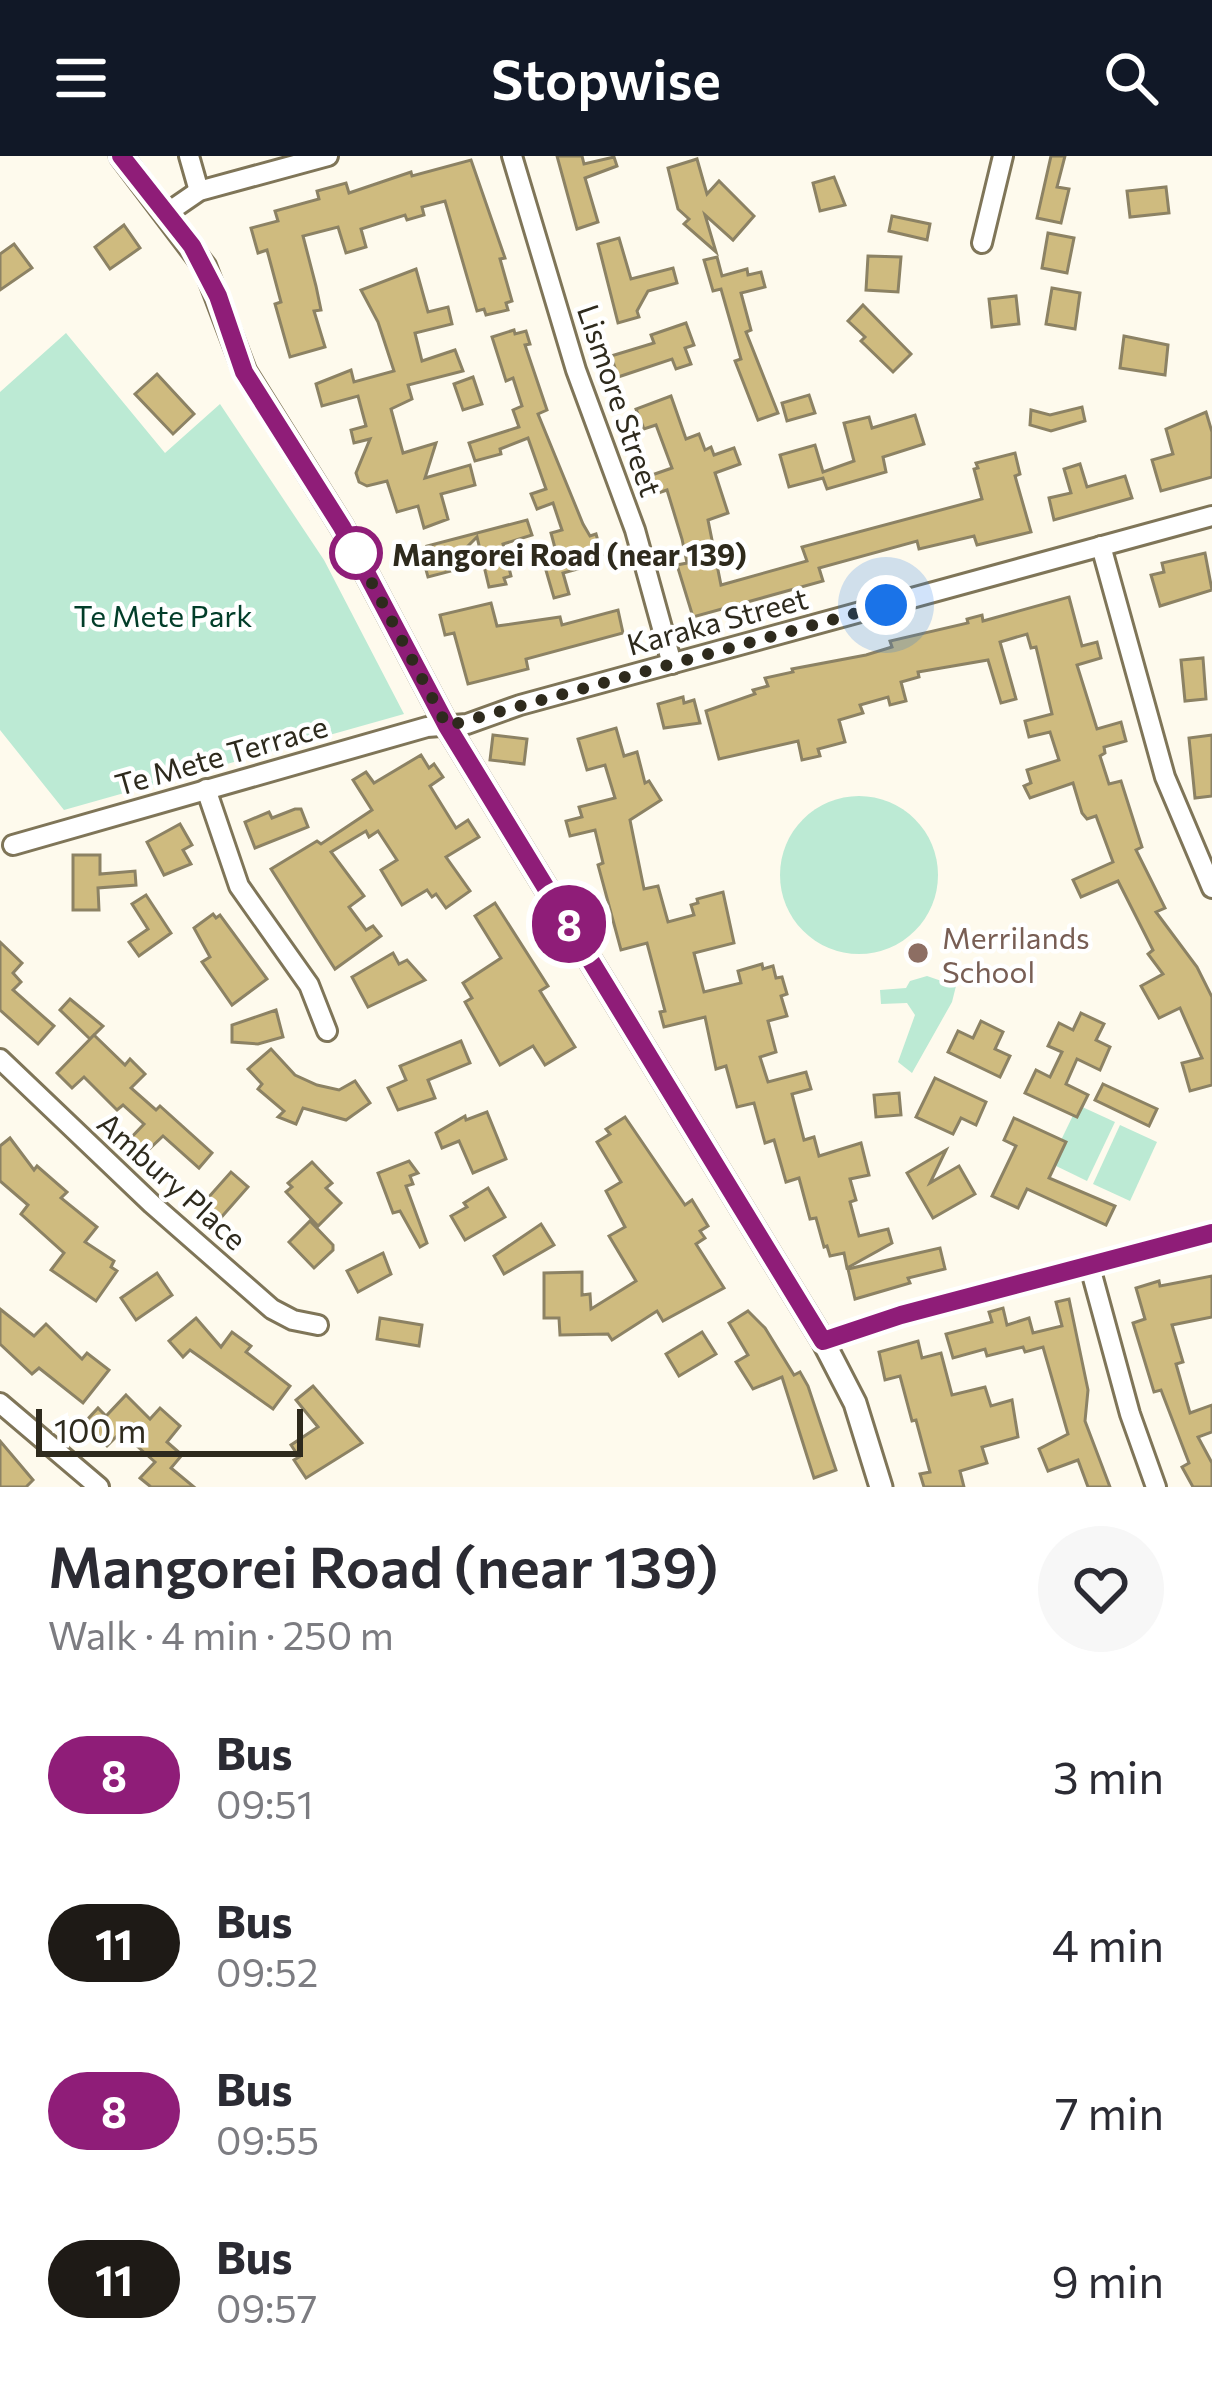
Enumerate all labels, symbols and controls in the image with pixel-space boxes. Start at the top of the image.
icon: menu [48,45,114,111]
text: Stopwise [491,45,721,111]
icon: search [1098,45,1164,111]
street label: Lismore Street [571,299,671,501]
marker: Mangorei Road (near 139) [331,528,381,578]
place label: Mangorei Road (near 139) [392,535,747,572]
your location [856,575,916,635]
street label: Karaka Street [623,578,811,662]
park label: Te Mete Park [73,596,253,633]
street label: Te Mete Terrace [111,706,331,802]
line badge: 8 [530,885,608,963]
text: 8 [556,898,582,950]
place label: Merrilands School [942,918,1090,989]
marker: Merrilands School [905,940,931,966]
street label: Ambury Place [91,1104,255,1256]
scale bar [36,1403,303,1456]
text: 100 m [54,1409,146,1450]
button: heart [1038,1526,1164,1652]
text: Mangorei Road (near 139) [48,1530,719,1600]
text: Walk · 4 min · 250 m [48,1610,394,1658]
text: Bus [216,1724,292,1779]
text: 3 min [1053,1748,1164,1803]
text: 8 [101,1749,127,1801]
text: 09:51 [216,1779,313,1827]
text: Bus [216,1892,292,1947]
text: 4 min [1052,1916,1164,1971]
text: 11 [95,1917,133,1969]
text: 09:52 [216,1947,318,1995]
text: Bus [216,2060,292,2115]
text: 7 min [1055,2084,1164,2139]
text: 8 [101,2085,127,2137]
text: 09:55 [216,2115,319,2163]
text: Bus [216,2228,292,2283]
text: 9 min [1051,2252,1164,2307]
text: 11 [95,2253,133,2305]
text: 09:57 [216,2283,317,2331]

